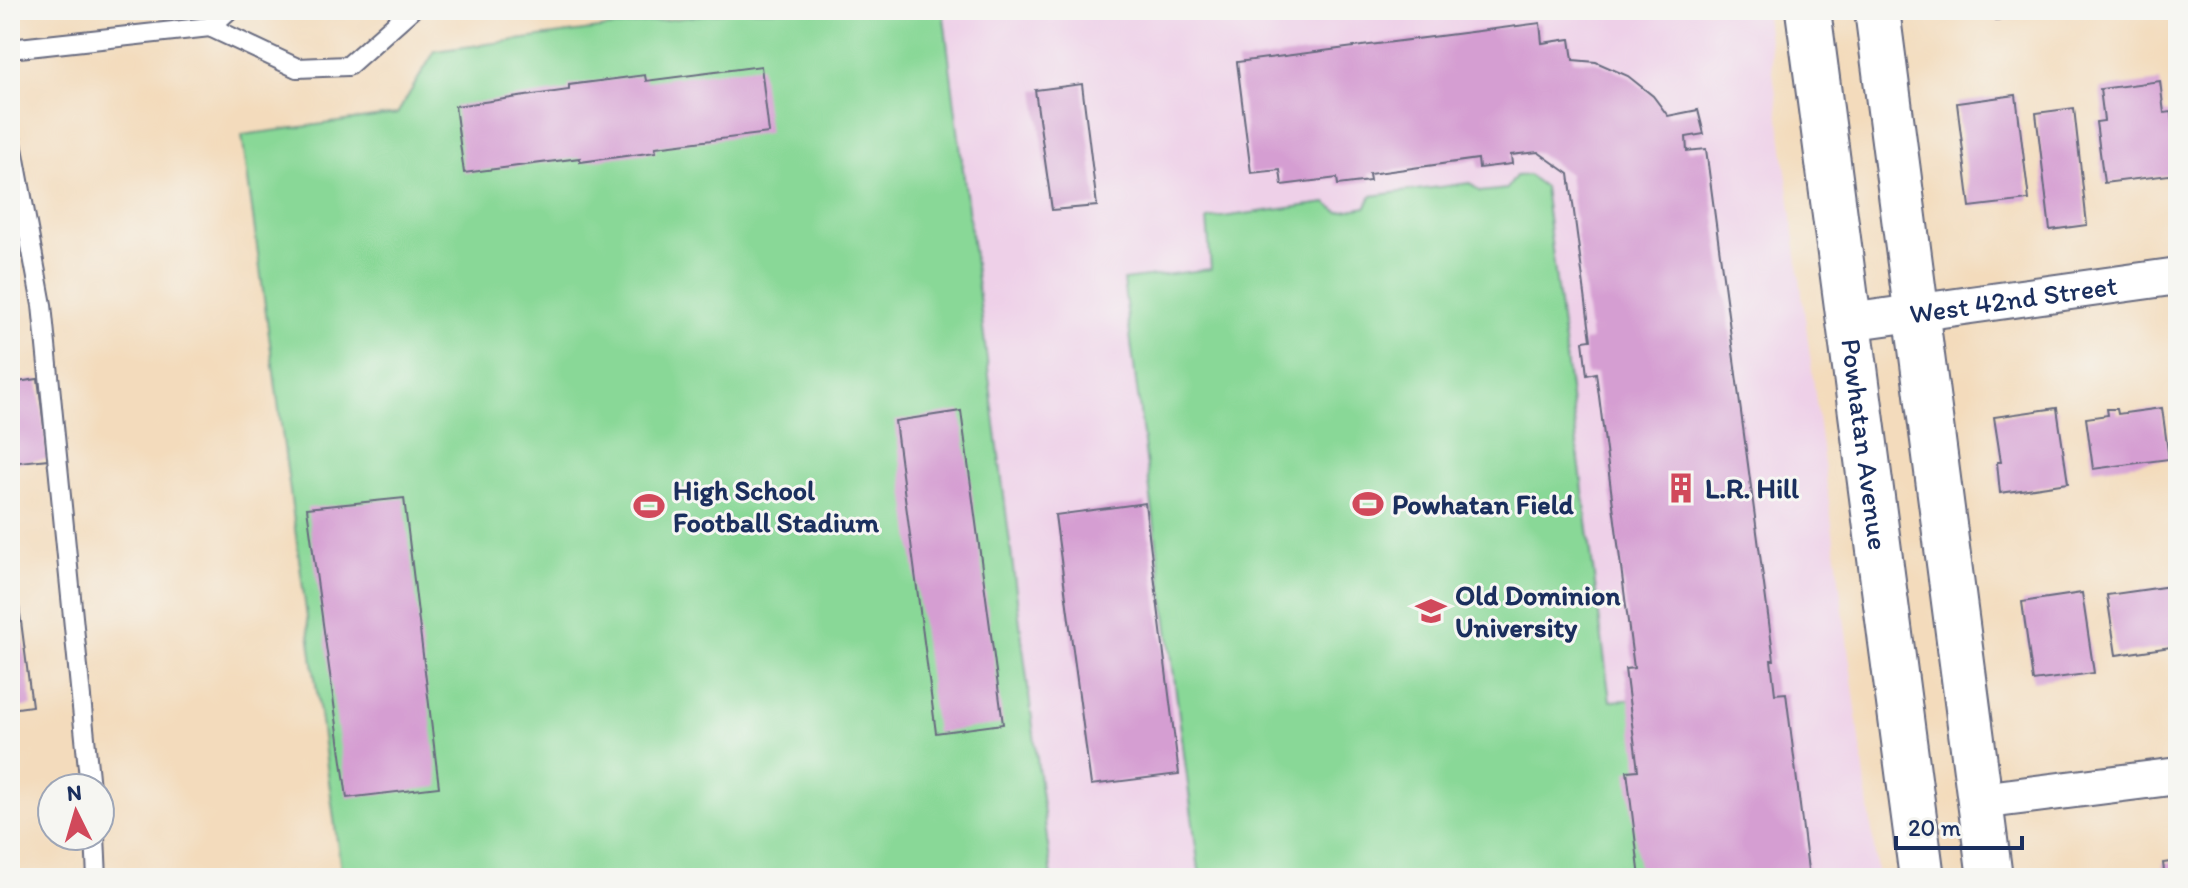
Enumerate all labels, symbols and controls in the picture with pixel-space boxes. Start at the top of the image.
street label: West 42nd Street [1907,268,2119,330]
street label: Powhatan Avenue [1834,337,1896,552]
building icon: L.R. Hill [1664,471,1698,505]
place label: L.R. Hill [1705,471,1799,505]
place label: High School Football Stadium [673,473,880,539]
sports icon: Powhatan Field [1351,487,1385,521]
place label: Powhatan Field [1392,487,1575,521]
sports icon: High School Football Stadium [632,489,666,523]
place label: Old Dominion University [1455,578,1620,644]
school or university icon: Old Dominion University [1414,594,1448,628]
north arrow [36,772,116,852]
text: N [66,778,83,807]
scale bar [1896,800,2022,850]
text: 20 m [1908,813,1961,842]

